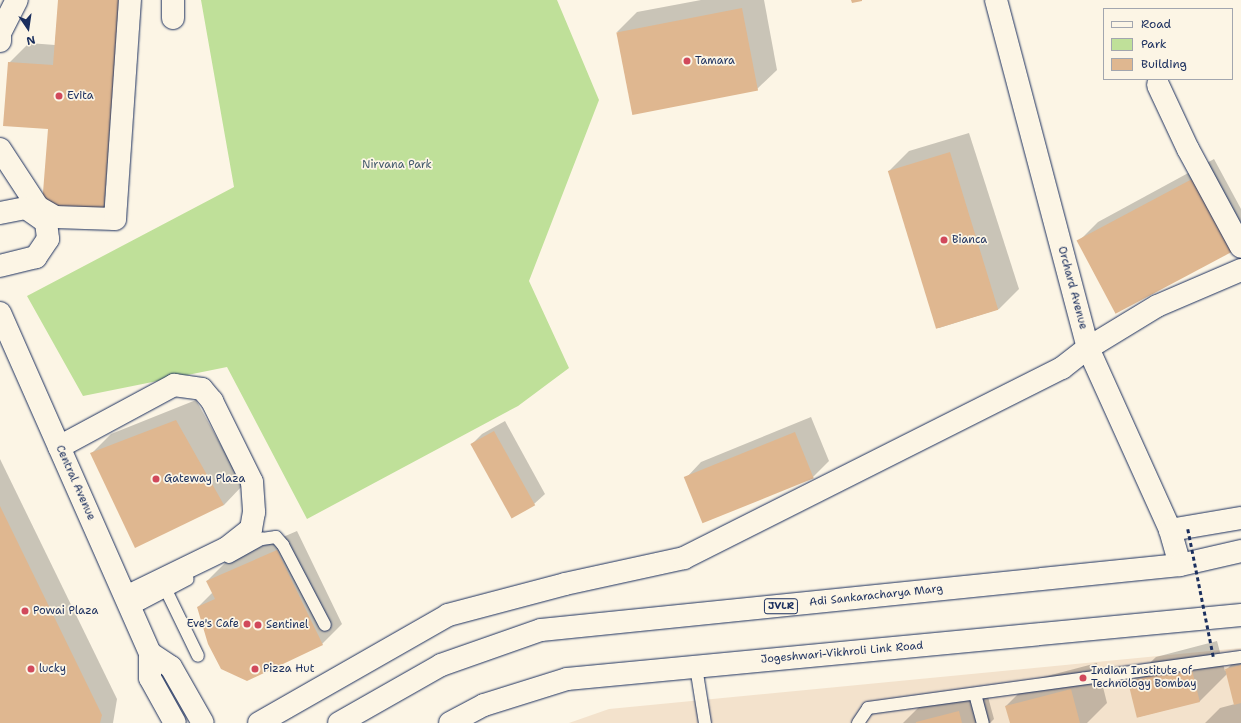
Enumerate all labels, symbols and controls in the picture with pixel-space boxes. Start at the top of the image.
north arrow [8,8,48,48]
legend [1103,8,1233,80]
text: Road [1141,16,1171,32]
text: N [25,32,37,48]
text: Park [1141,36,1167,52]
place label: Tamara [695,54,735,68]
marker: Tamara [682,56,692,66]
text: Building [1141,56,1187,72]
place label: Evita [67,89,94,103]
marker: Evita [54,91,64,101]
park label: Nirvana Park [362,158,432,172]
place label: Bianca [952,233,987,247]
marker: Bianca [939,235,949,245]
street label: Orchard Avenue [1055,245,1089,331]
street label: Central Avenue [52,443,98,523]
place label: Gateway Plaza [164,472,245,486]
marker: Gateway Plaza [151,474,161,484]
street label: Adi Sankaracharya Marg [808,582,944,610]
road number: JVLR [763,598,799,614]
place label: Powai Plaza [33,604,98,618]
marker: Powai Plaza [20,606,30,616]
place label: Eve's Cafe [187,617,239,631]
place label: Sentinel [266,618,308,632]
marker: Eve's Cafe [242,619,252,629]
marker: Sentinel [253,620,263,630]
street label: Jogeshwari-Vikhroli Link Road [760,639,924,667]
place label: lucky [39,662,66,676]
place label: Pizza Hut [263,662,314,676]
marker: lucky [26,664,36,674]
marker: Pizza Hut [250,664,260,674]
place label: Indian Institute of Technology Bombay [1091,665,1197,691]
marker: Indian Institute of Technology Bombay [1078,673,1088,683]

